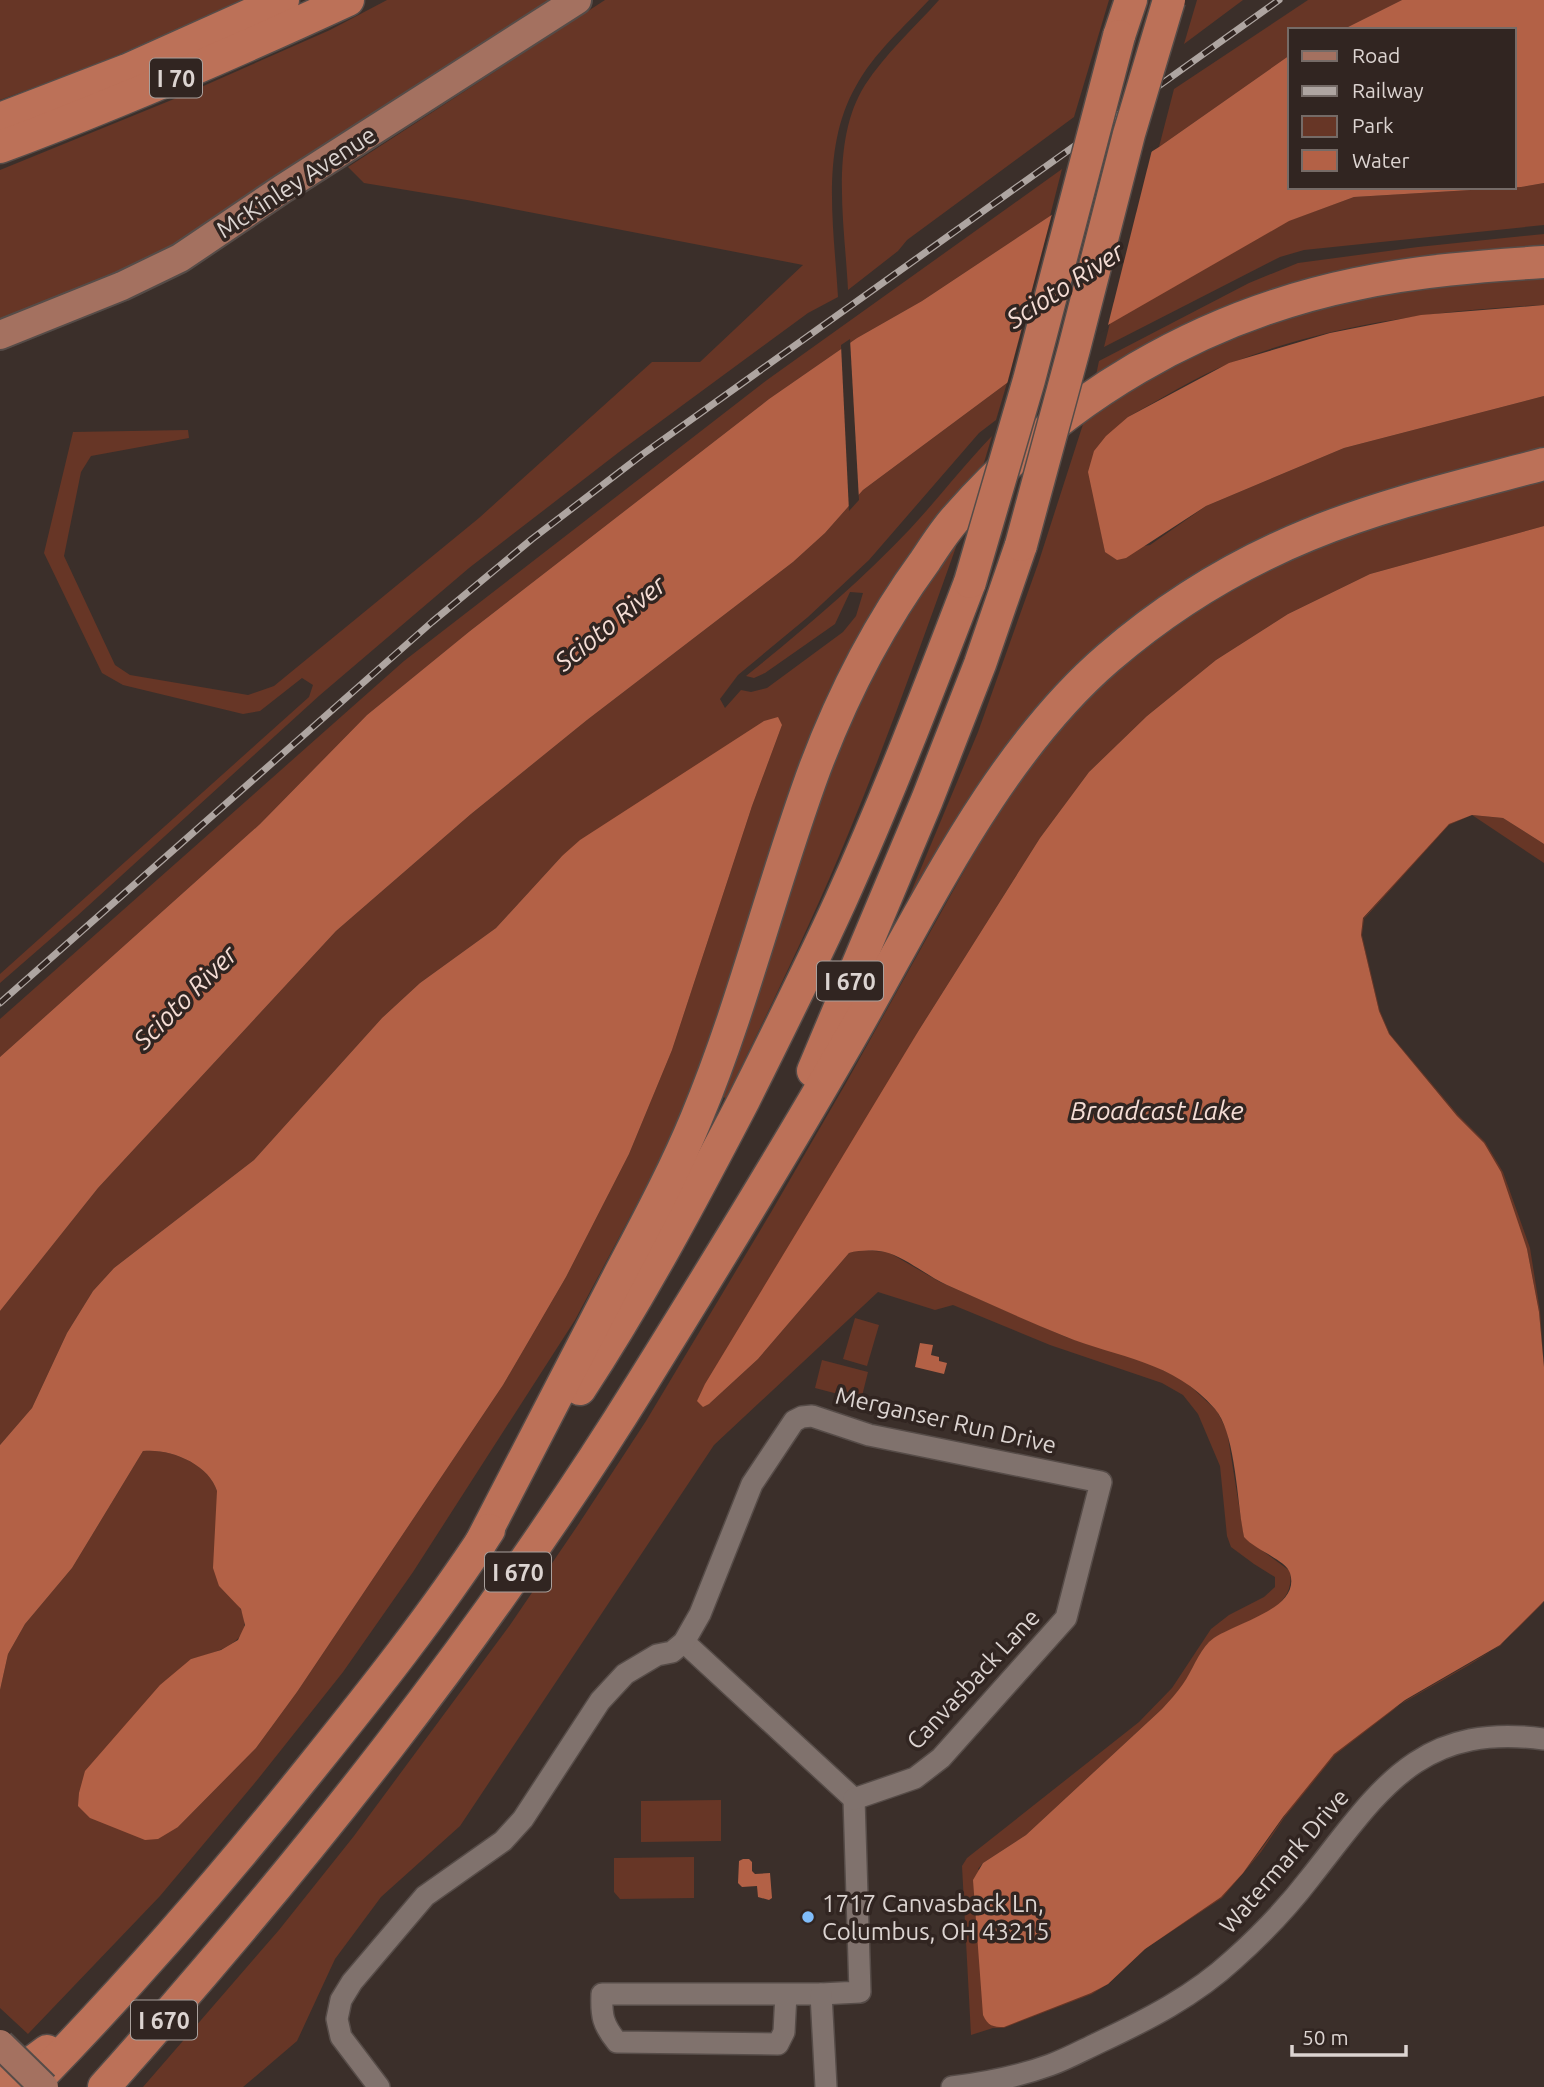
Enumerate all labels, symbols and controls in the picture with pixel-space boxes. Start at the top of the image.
legend [1288,28,1516,189]
text: Road [1352,43,1400,67]
road number: I 70 [150,58,202,97]
text: Railway [1352,78,1424,102]
text: Park [1352,113,1394,137]
street label: McKinley Avenue [211,121,381,243]
text: Water [1352,148,1410,172]
water label: Scioto River [1000,236,1130,334]
water label: Scioto River [548,569,672,677]
water label: Scioto River [127,939,243,1055]
road number: I 670 [817,962,883,1000]
water label: Broadcast Lake [1070,1096,1244,1125]
street label: Merganser Run Drive [833,1381,1059,1459]
road number: I 670 [485,1553,551,1592]
street label: Canvasback Lane [901,1603,1045,1755]
street label: Watermark Drive [1214,1783,1354,1939]
place label: 1717 Canvasback Ln, Columbus, OH 43215 [822,1890,1050,1945]
marker: 1717 Canvasback Ln, Columbus, OH 43215 [800,1909,816,1925]
road number: I 670 [131,2000,197,2039]
scale bar [1292,2014,1406,2058]
text: 50 m [1302,2025,1349,2049]

